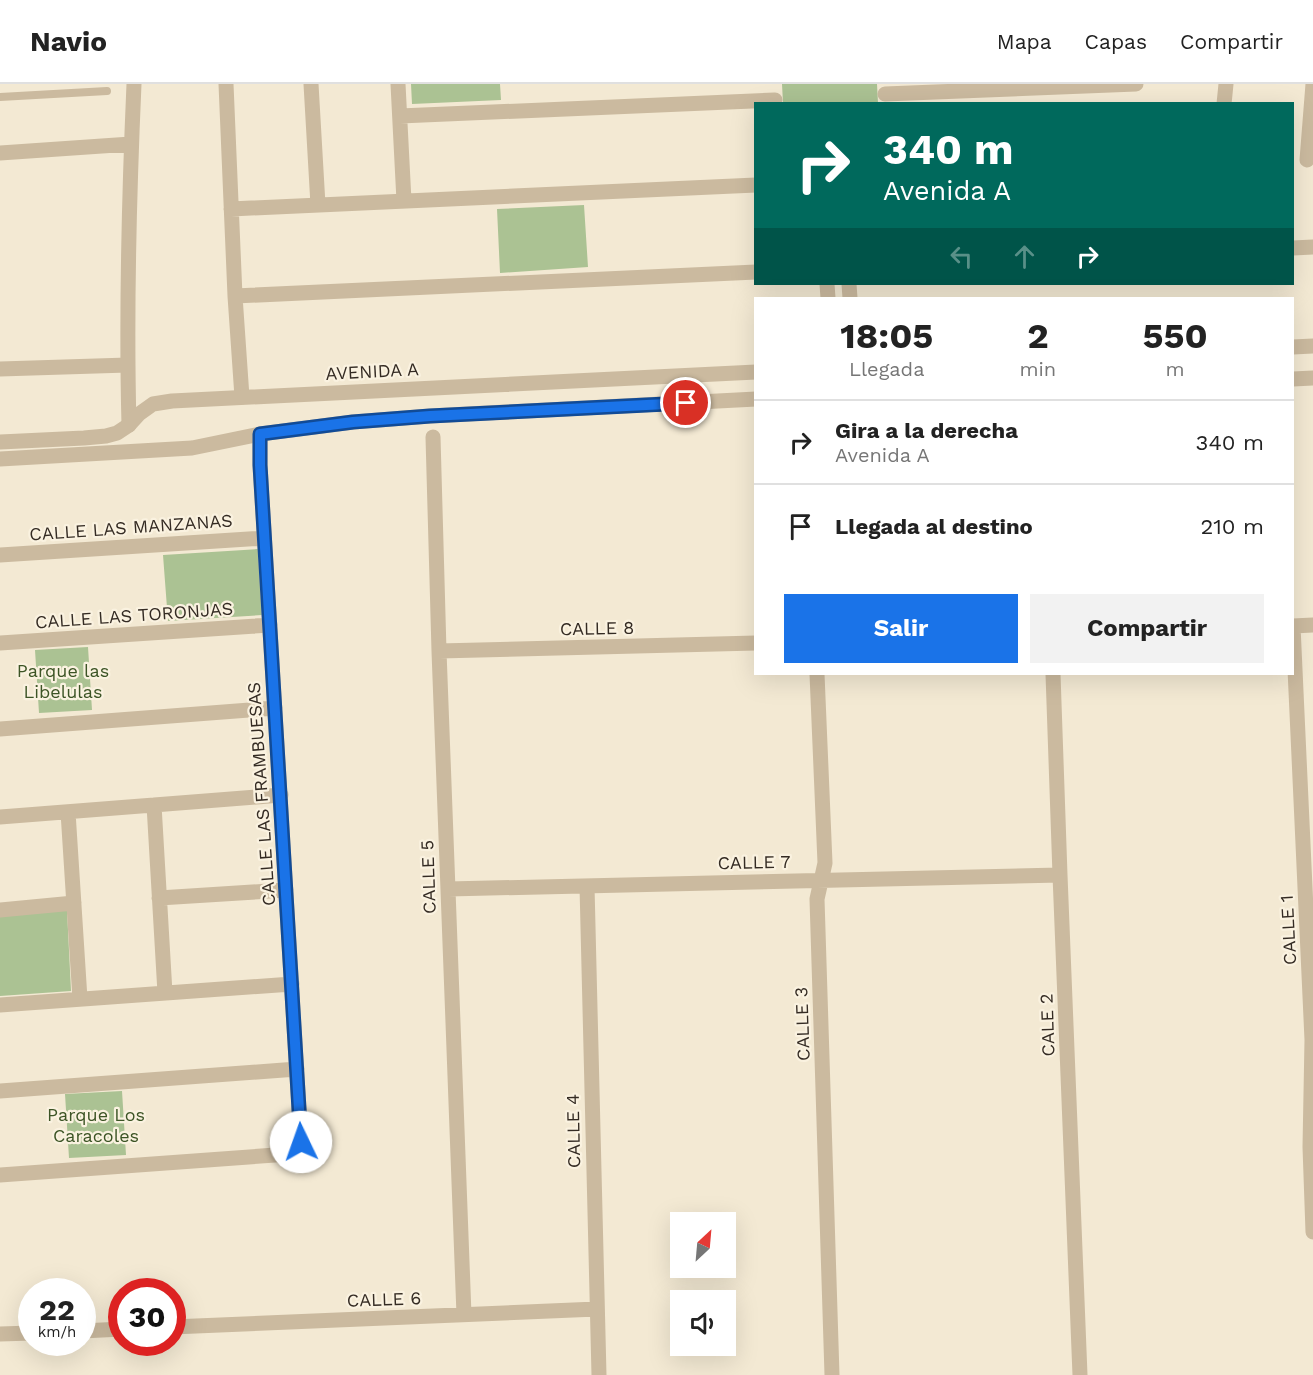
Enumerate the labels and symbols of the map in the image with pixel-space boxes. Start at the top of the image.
street label: AVENIDA A [325,358,419,384]
pin [660,377,711,428]
street label: CALLE LAS MANZANAS [29,509,233,545]
street label: CALLE LAS TORONJAS [34,598,234,632]
street label: CALLE 8 [560,617,634,639]
park label: Parque las Libelulas [17,660,109,702]
street label: CALLE LAS FRAMBUESAS [243,681,279,907]
street label: CALLE 5 [416,840,440,914]
street label: CALLE 7 [717,851,791,873]
street label: CALLE 1 [1276,894,1300,966]
street label: CALLE 3 [790,987,814,1061]
street label: CALE 2 [1035,993,1059,1057]
street label: CALLE 4 [562,1094,584,1168]
park label: Parque Los Caracoles [47,1104,145,1146]
position arrow [269,1110,333,1174]
north arrow [670,1212,736,1278]
speed limit sign: 30 [108,1278,186,1356]
street label: CALLE 6 [346,1287,422,1311]

